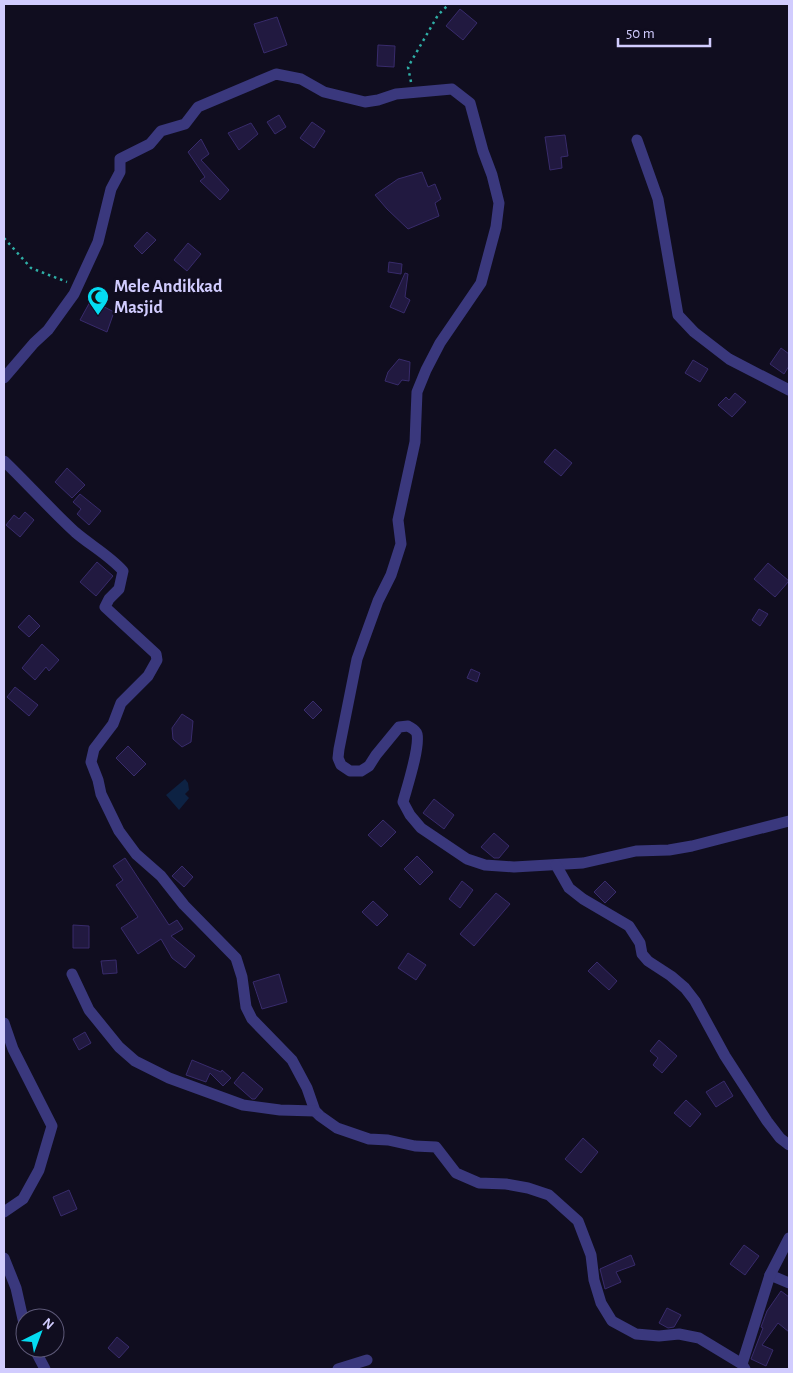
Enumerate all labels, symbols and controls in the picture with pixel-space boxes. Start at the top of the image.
scale bar [618,15,710,47]
text: 50 m [626,26,655,41]
place label: Mele Andikkad Masjid [114,278,223,317]
mosque icon: Mele Andikkad Masjid [86,285,110,316]
north arrow [15,1308,65,1358]
text: N [40,1316,56,1333]

